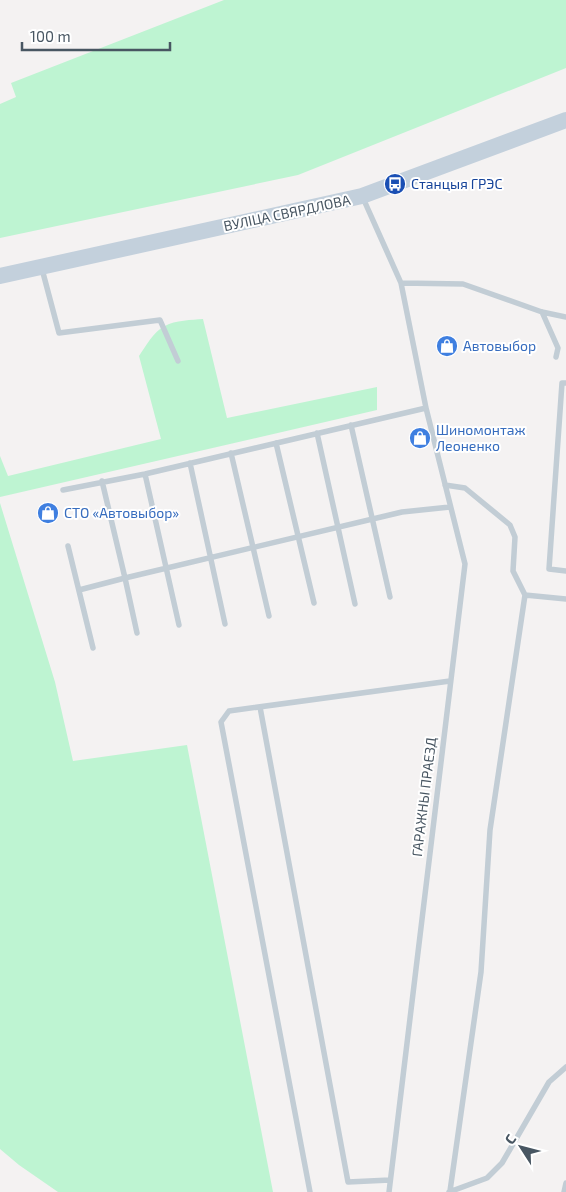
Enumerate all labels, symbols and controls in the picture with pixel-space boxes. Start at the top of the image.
scale bar [22,20,170,52]
text: 100 m [30,27,71,45]
bus stop icon: Станцыя ГРЭС [383,172,407,196]
place label: Станцыя ГРЭС [411,175,502,192]
street label: ВУЛІЦА СВЯРДЛОВА [222,191,352,234]
shop icon: Автовыбор [435,334,459,358]
place label: Автовыбор [463,337,536,354]
place label: Шиномонтаж Леоненко [436,421,526,454]
shop icon: Шиномонтаж Леоненко [408,426,432,450]
shop icon: СТО «Автовыбор» [36,501,60,525]
place label: СТО «Автовыбор» [64,504,179,521]
street label: ГАРАЖНЫ ПРАЕЗД [408,736,439,858]
north arrow [496,1122,546,1172]
text: С [501,1131,519,1147]

